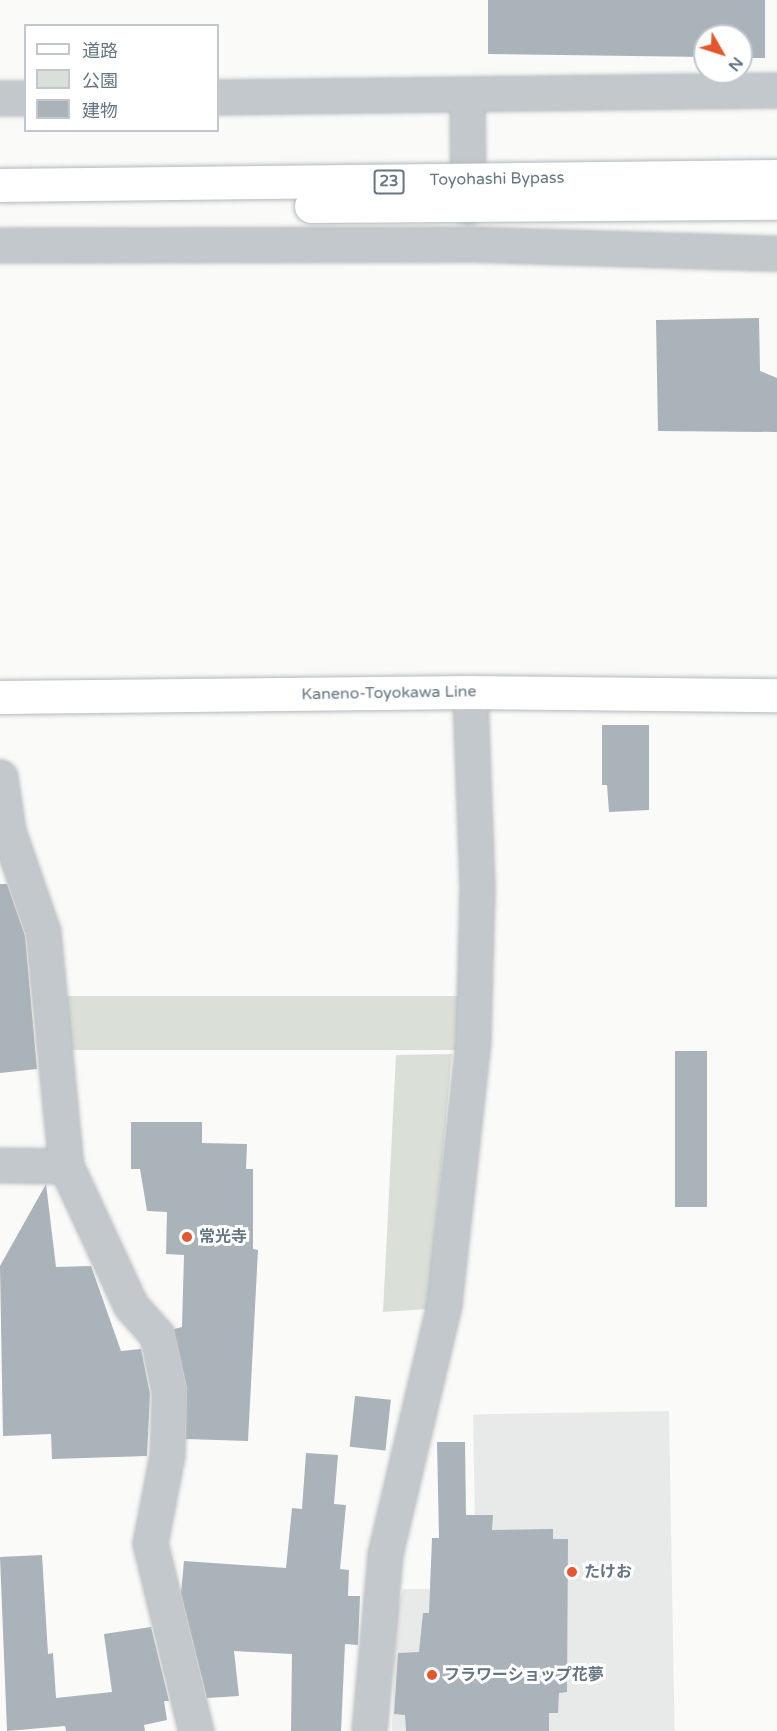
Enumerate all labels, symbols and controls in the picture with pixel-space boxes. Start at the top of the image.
legend [24,24,219,132]
north arrow [693,24,753,84]
text: 道路 [82,40,118,62]
text: N [724,53,747,75]
text: 公園 [82,70,118,92]
text: 建物 [82,100,118,122]
street label: Toyohashi Bypass [429,168,565,190]
road number: 23 [372,170,406,194]
street label: Kaneno-Toyokawa Line [301,682,477,704]
place label: 常光寺 [199,1227,247,1247]
marker: 常光寺 [180,1230,194,1244]
place label: たけお [584,1562,632,1582]
marker: たけお [565,1565,579,1579]
place label: フラワーショップ花夢 [444,1665,604,1685]
marker: フラワーショップ花夢 [425,1668,439,1682]

